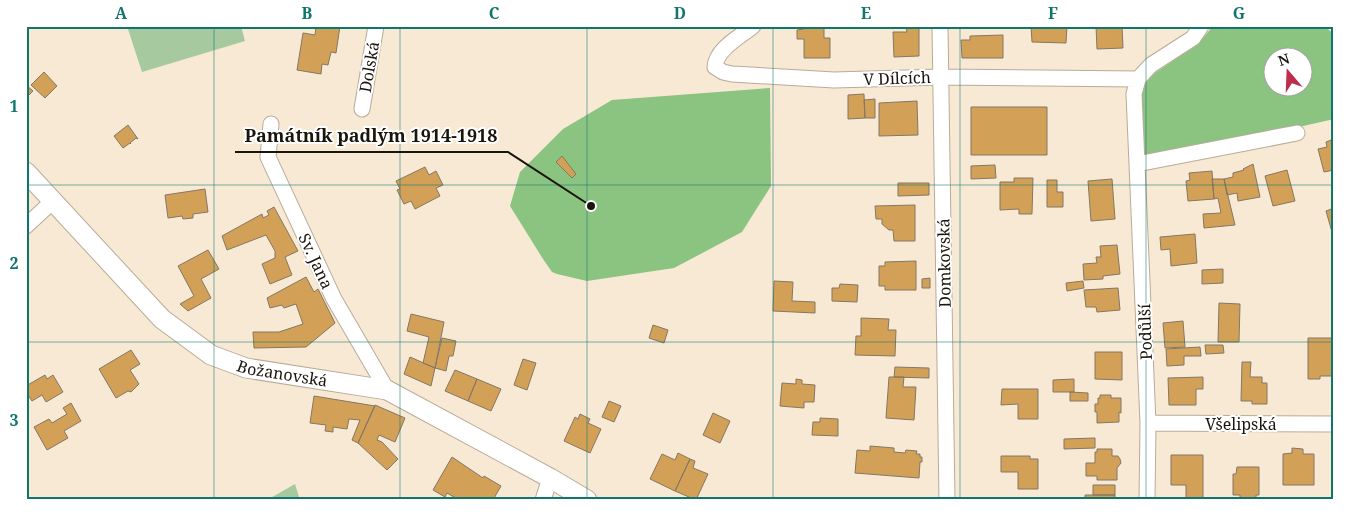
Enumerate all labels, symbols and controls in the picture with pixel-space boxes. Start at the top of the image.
text: A [115,2,128,24]
text: B [302,2,313,24]
text: C [489,2,500,24]
text: D [674,2,686,24]
text: E [861,2,871,24]
text: F [1048,2,1058,24]
text: G [1233,2,1245,24]
street label: Dolská [354,40,384,94]
north arrow [1262,48,1312,98]
text: N [1275,48,1292,70]
street label: V Dílcích [863,66,931,90]
text: 1 [9,95,19,117]
callout: Památník padlým 1914-1918 [235,119,508,152]
text: Památník padlým 1914-1918 [245,123,497,147]
street label: Domkovská [932,218,956,308]
street label: Sv. Jana [294,230,338,292]
text: 2 [9,252,19,274]
street label: Podůlší [1133,304,1157,360]
street label: Božanovská [234,355,329,392]
text: 3 [9,409,19,431]
street label: Všelipská [1205,413,1277,435]

